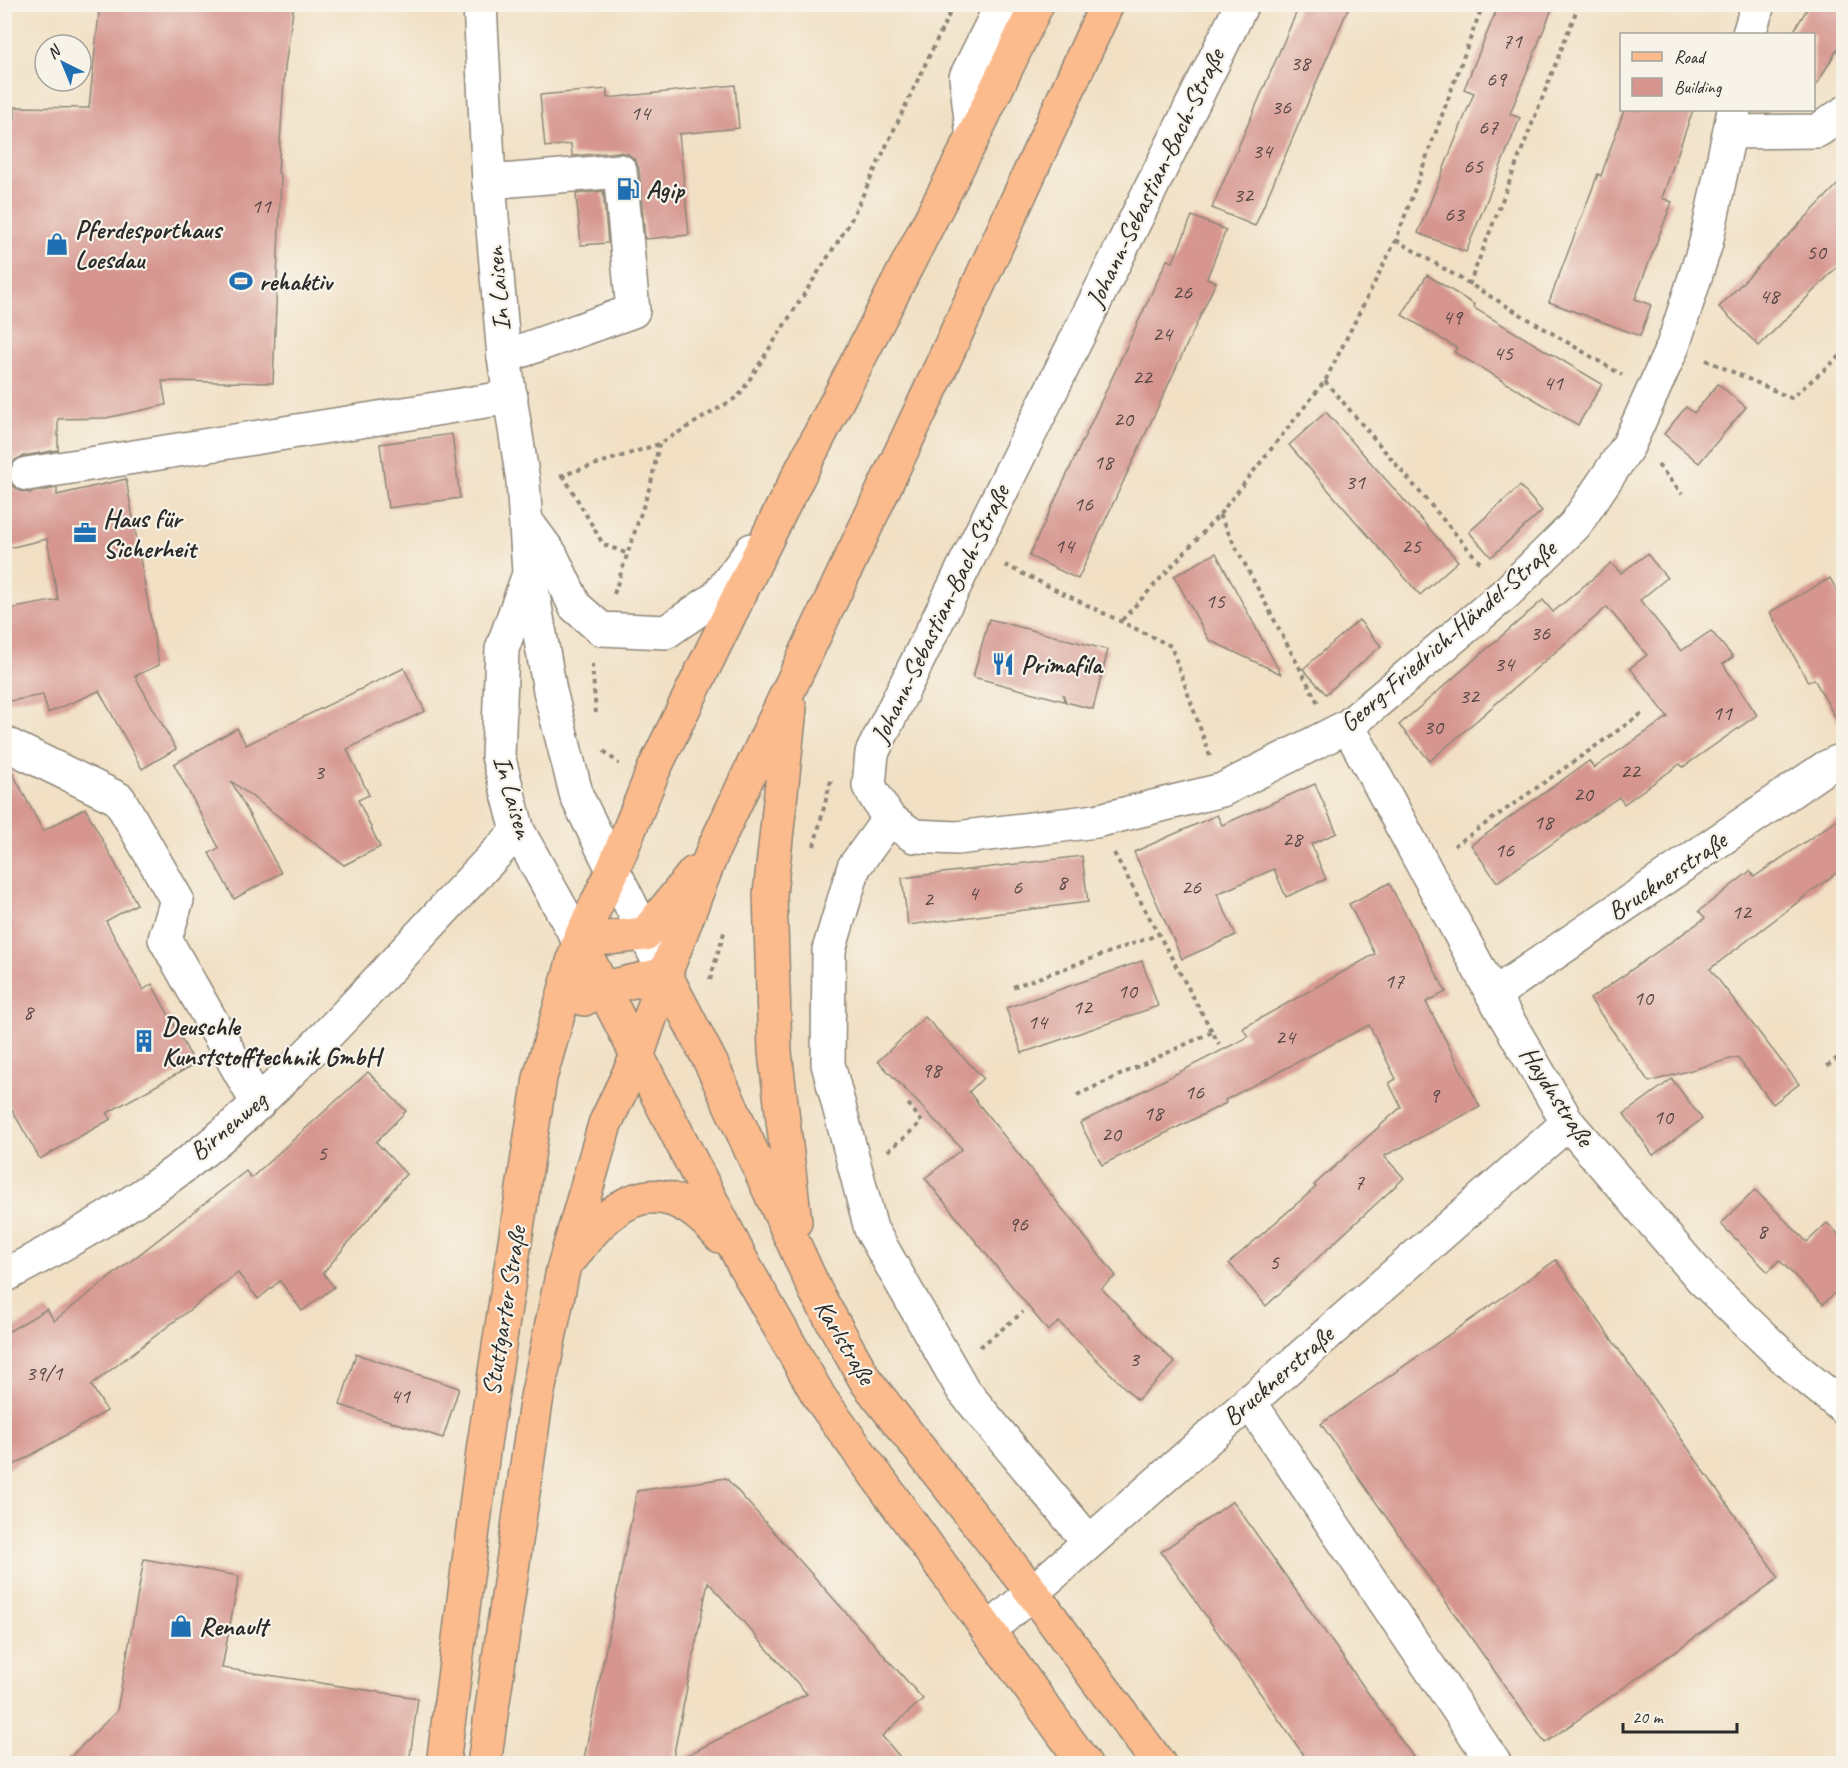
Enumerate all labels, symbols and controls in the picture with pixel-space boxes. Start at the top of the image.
house number: 71 [1502,27,1523,55]
north arrow [33,33,93,93]
legend [1620,33,1815,111]
text: N [43,40,66,63]
street label: Johann-Sebastian-Bach-Straße [1077,41,1233,314]
text: Road [1674,46,1707,68]
house number: 38 [1290,49,1312,77]
house number: 69 [1486,65,1508,93]
text: Building [1674,76,1723,98]
house number: 36 [1271,93,1292,121]
house number: 14 [630,99,652,127]
house number: 67 [1478,113,1499,141]
house number: 34 [1252,137,1274,165]
house number: 65 [1463,152,1484,180]
place label: Agip [646,173,686,206]
fuel station icon: Agip [615,176,641,202]
house number: 32 [1233,181,1255,209]
house number: 11 [251,192,272,220]
house number: 63 [1444,200,1466,228]
place label: Pferdesporthaus Loesdau [75,213,224,276]
shop icon: Pferdesporthaus Loesdau [44,231,70,257]
house number: 50 [1806,238,1828,266]
street label: In Laisen [478,244,518,333]
place label: rehaktiv [259,265,334,298]
sports icon: rehaktiv [228,268,254,294]
house number: 26 [1172,278,1193,306]
house number: 48 [1759,282,1781,310]
house number: 49 [1442,303,1464,331]
house number: 24 [1152,320,1174,348]
house number: 45 [1493,339,1514,367]
house number: 22 [1132,363,1154,391]
house number: 41 [1543,369,1564,397]
house number: 20 [1113,405,1135,433]
house number: 18 [1093,448,1115,476]
house number: 31 [1345,468,1366,496]
street label: Johann-Sebastian-Bach-Straße [862,477,1018,750]
house number: 16 [1073,490,1094,518]
place label: Haus für Sicherheit [103,502,199,565]
office icon: Haus für Sicherheit [72,520,98,546]
street label: Georg-Friedrich-Händel-Straße [1333,531,1565,739]
house number: 14 [1054,532,1076,560]
house number: 25 [1401,532,1422,560]
house number: 15 [1205,587,1226,615]
house number: 36 [1530,619,1551,647]
place label: Primafila [1021,648,1104,681]
house number: 34 [1494,650,1516,678]
restaurant icon: Primafila [990,651,1016,677]
house number: 32 [1459,682,1481,710]
house number: 11 [1712,699,1733,727]
house number: 30 [1423,713,1445,741]
street label: In Laisen [485,752,541,843]
house number: 22 [1620,757,1642,785]
house number: 3 [314,758,326,786]
house number: 20 [1573,780,1595,808]
house number: 18 [1533,808,1555,836]
street label: Brucknerstraße [1601,823,1735,928]
house number: 28 [1282,825,1304,853]
house number: 16 [1494,836,1515,864]
house number: 8 [1057,868,1069,896]
house number: 6 [1012,873,1023,901]
house number: 26 [1181,873,1202,901]
house number: 4 [968,879,980,907]
house number: 2 [923,885,935,913]
house number: 12 [1731,898,1753,926]
house number: 17 [1384,967,1405,995]
house number: 10 [1117,977,1139,1005]
house number: 10 [1633,984,1655,1012]
house number: 12 [1072,993,1094,1021]
house number: 8 [23,998,35,1026]
house number: 14 [1027,1008,1049,1036]
place label: Deuschle Kunststofftechnik GmbH [162,1010,385,1073]
house number: 24 [1275,1023,1297,1051]
building icon: Deuschle Kunststofftechnik GmbH [131,1028,157,1054]
street label: Haydnstraße [1512,1040,1603,1155]
house number: 98 [921,1056,943,1084]
house number: 16 [1184,1078,1205,1106]
house number: 9 [1429,1081,1441,1109]
street label: Birnenweg [183,1083,275,1168]
house number: 18 [1143,1099,1165,1127]
house number: 10 [1653,1103,1675,1131]
house number: 20 [1101,1120,1123,1148]
house number: 5 [317,1139,328,1167]
house number: 7 [1354,1168,1365,1196]
house number: 96 [1008,1210,1029,1238]
house number: 8 [1757,1217,1769,1245]
street label: Stuttgarter Straße [474,1221,534,1398]
house number: 5 [1269,1248,1280,1276]
street label: Karlstraße [807,1294,884,1393]
street label: Brucknerstraße [1216,1317,1342,1433]
house number: 3 [1129,1345,1141,1373]
house number: 39/1 [26,1359,64,1387]
house number: 41 [390,1382,411,1410]
place label: Renault [199,1610,271,1643]
shop icon: Renault [168,1613,194,1639]
scale bar [1623,1696,1737,1734]
text: 20 m [1632,1706,1665,1728]

